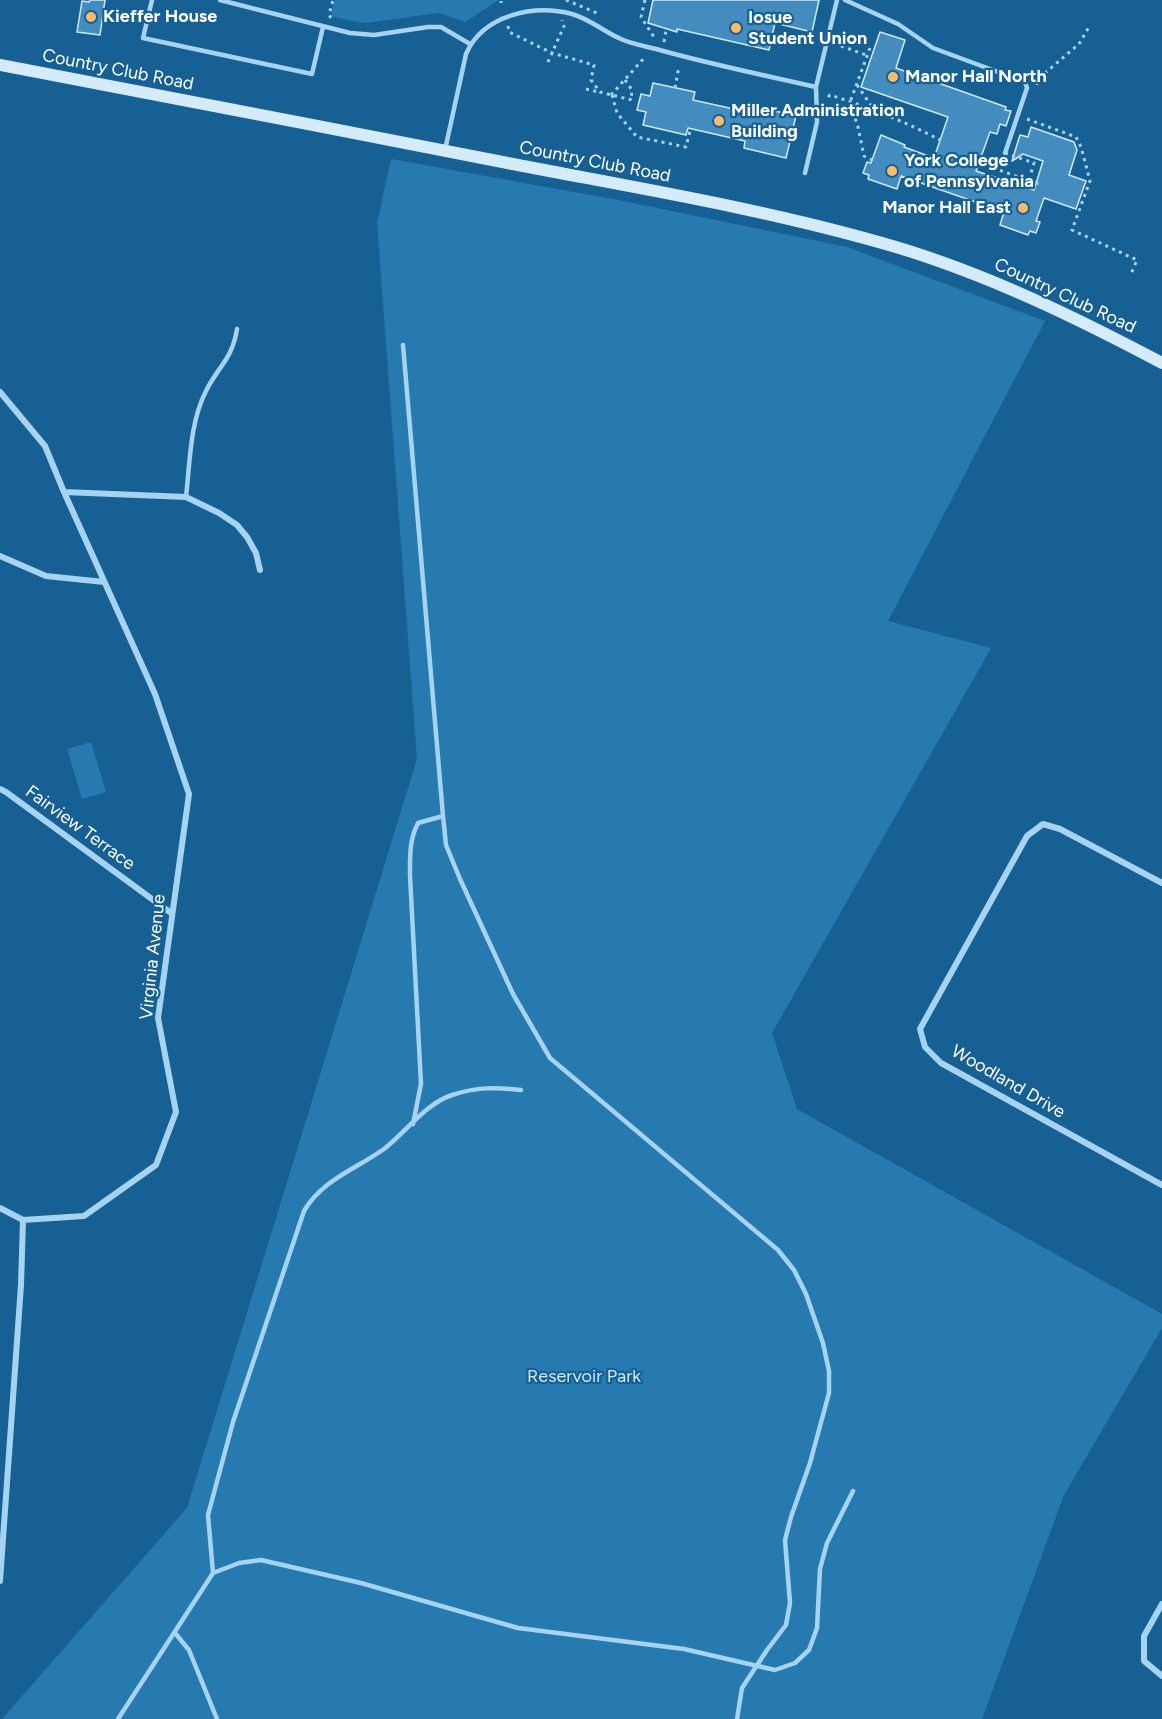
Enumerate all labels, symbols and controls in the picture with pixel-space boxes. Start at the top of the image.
place label: Kieffer House [103,6,217,28]
place label: Iosue Student Union [748,7,867,50]
marker: Kieffer House [84,10,98,24]
marker: Iosue Student Union [729,21,743,35]
street label: Country Club Road [40,45,196,95]
place label: Manor Hall North [905,66,1047,88]
marker: Manor Hall North [886,70,900,84]
place label: Miller Administration Building [731,100,904,142]
marker: Miller Administration Building [712,114,726,128]
street label: Country Club Road [517,137,673,187]
place label: York College of Pennsylvania [904,150,1034,192]
marker: York College of Pennsylvania [885,164,899,178]
place label: Manor Hall East [882,197,1011,219]
marker: Manor Hall East [1016,201,1030,215]
street label: Country Club Road [991,254,1139,338]
street label: Fairview Terrace [21,781,139,875]
street label: Virginia Avenue [136,893,170,1021]
street label: Woodland Drive [947,1041,1069,1123]
park label: Reservoir Park [527,1366,641,1388]

